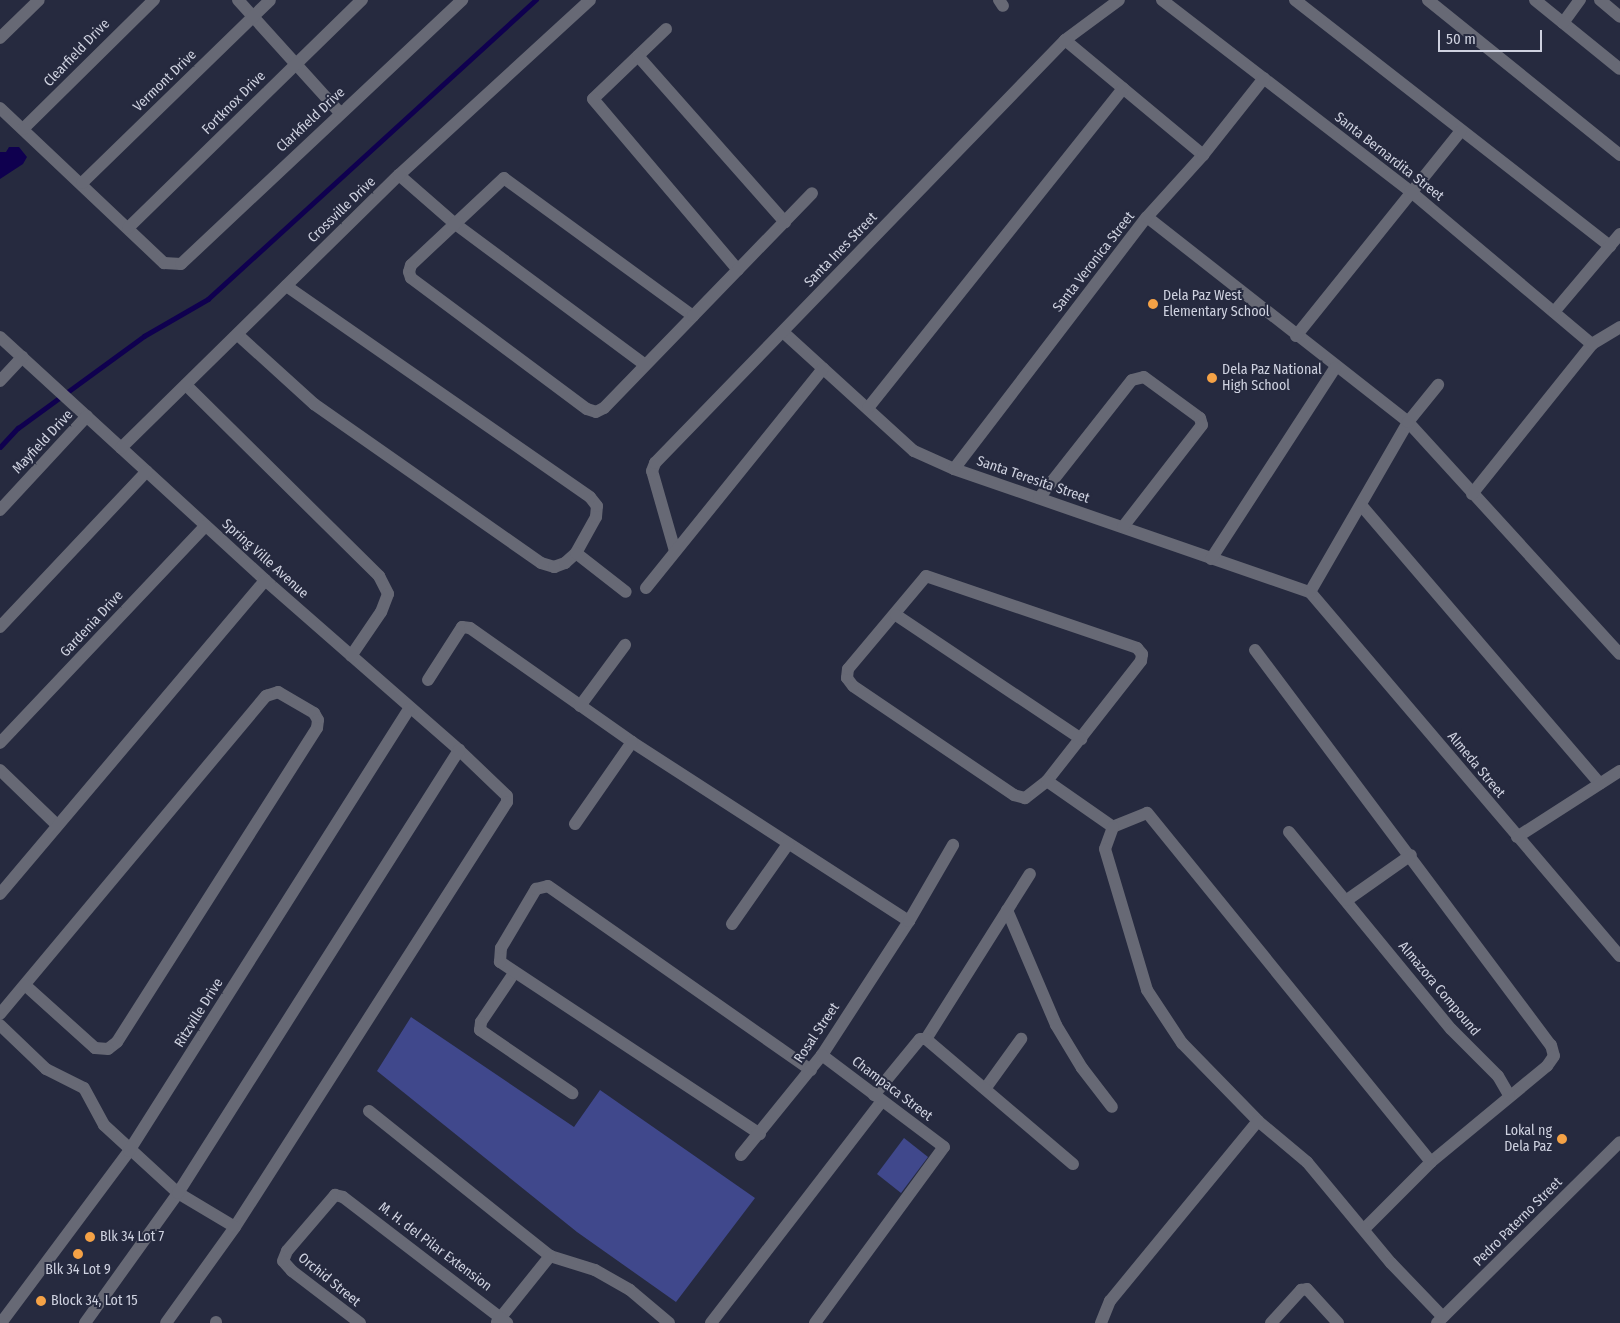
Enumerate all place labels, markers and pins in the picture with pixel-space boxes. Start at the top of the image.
place label: Dela Paz West Elementary School [1163,288,1270,321]
marker: Dela Paz West Elementary School [1147,298,1159,310]
place label: Dela Paz National High School [1222,362,1322,394]
marker: Dela Paz National High School [1206,372,1218,384]
place label: Lokal ng Dela Paz [1504,1123,1552,1156]
marker: Lokal ng Dela Paz [1556,1133,1568,1145]
place label: Blk 34 Lot 7 [100,1229,164,1245]
marker: Blk 34 Lot 7 [84,1231,96,1243]
marker: Blk 34 Lot 9 [72,1248,84,1260]
place label: Blk 34 Lot 9 [45,1262,111,1278]
place label: Block 34, Lot 15 [51,1293,138,1309]
marker: Block 34, Lot 15 [35,1295,47,1307]

